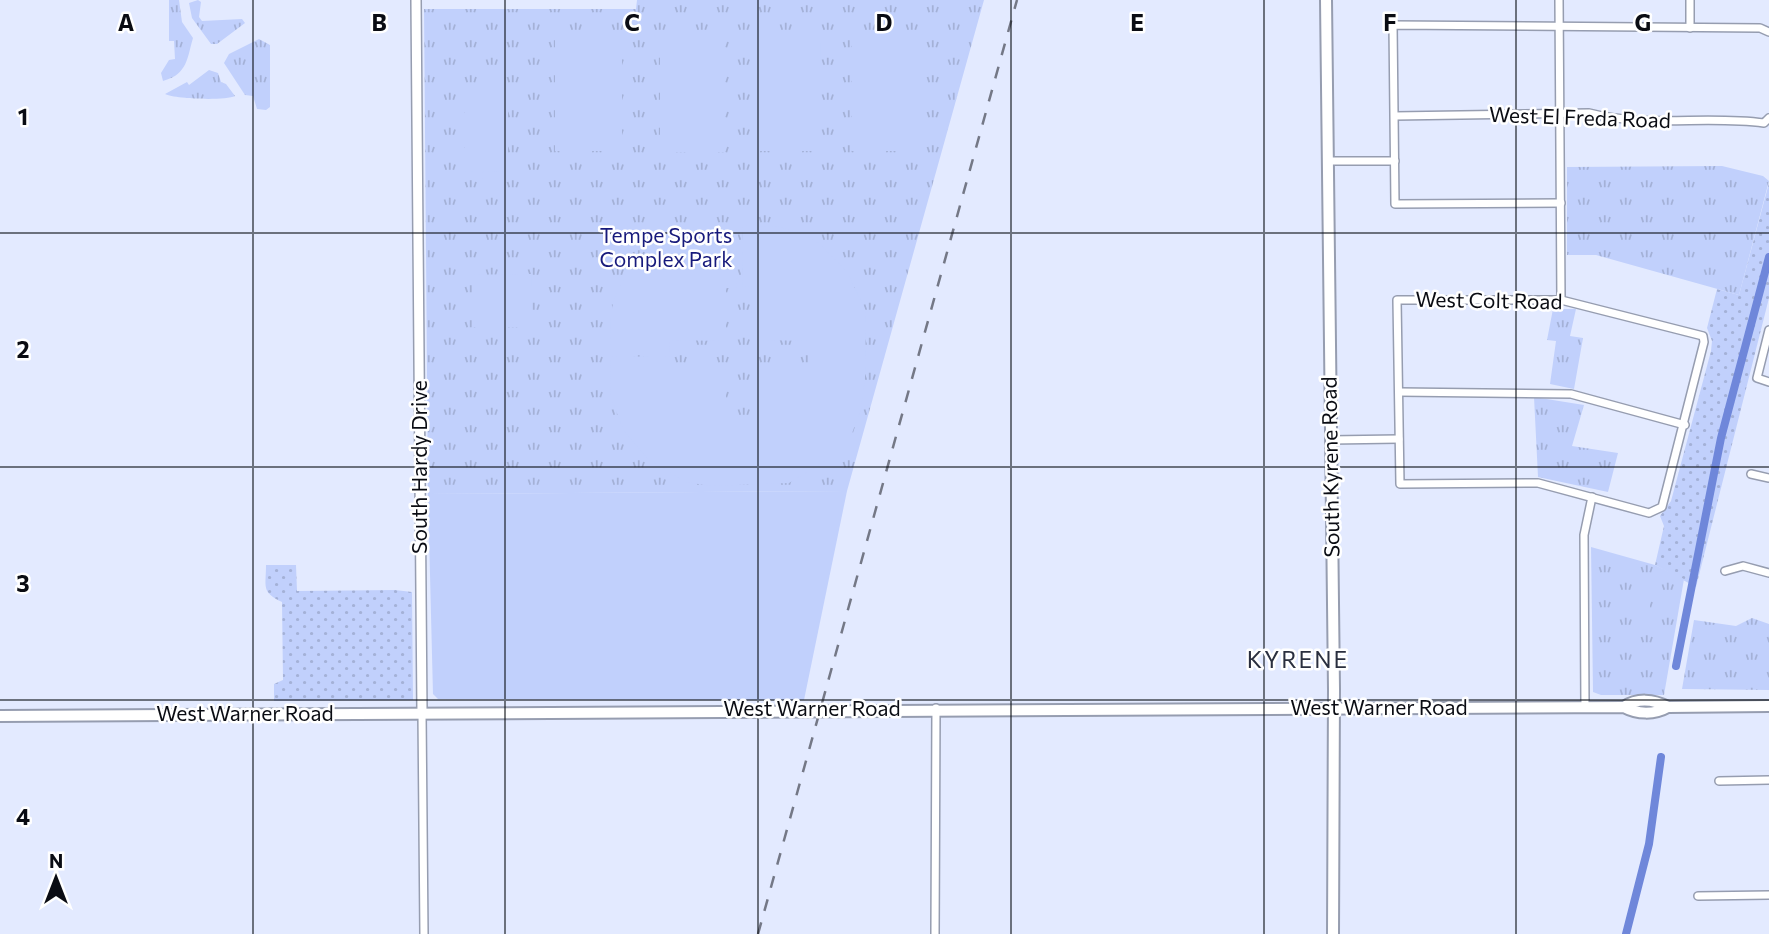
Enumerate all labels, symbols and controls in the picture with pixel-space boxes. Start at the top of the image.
text: A [118,8,135,36]
text: B [371,8,387,36]
text: C [624,8,640,36]
text: D [876,8,893,36]
text: E [1130,8,1144,36]
text: F [1383,8,1397,36]
text: G [1635,8,1651,36]
street label: West El Freda Road [1489,101,1671,132]
text: 1 [18,102,28,130]
park label: Tempe Sports Complex Park [599,222,733,271]
street label: West Colt Road [1415,286,1563,313]
text: 2 [16,335,30,363]
street label: South Kyrene Road [1315,376,1344,558]
street label: South Hardy Drive [406,380,431,554]
text: 3 [16,569,30,597]
district label: KYRENE [1247,645,1349,673]
street label: West Warner Road [1290,694,1468,719]
street label: West Warner Road [723,695,901,720]
street label: West Warner Road [156,700,334,725]
text: 4 [16,802,30,830]
north arrow [21,843,91,913]
text: N [49,849,63,872]

